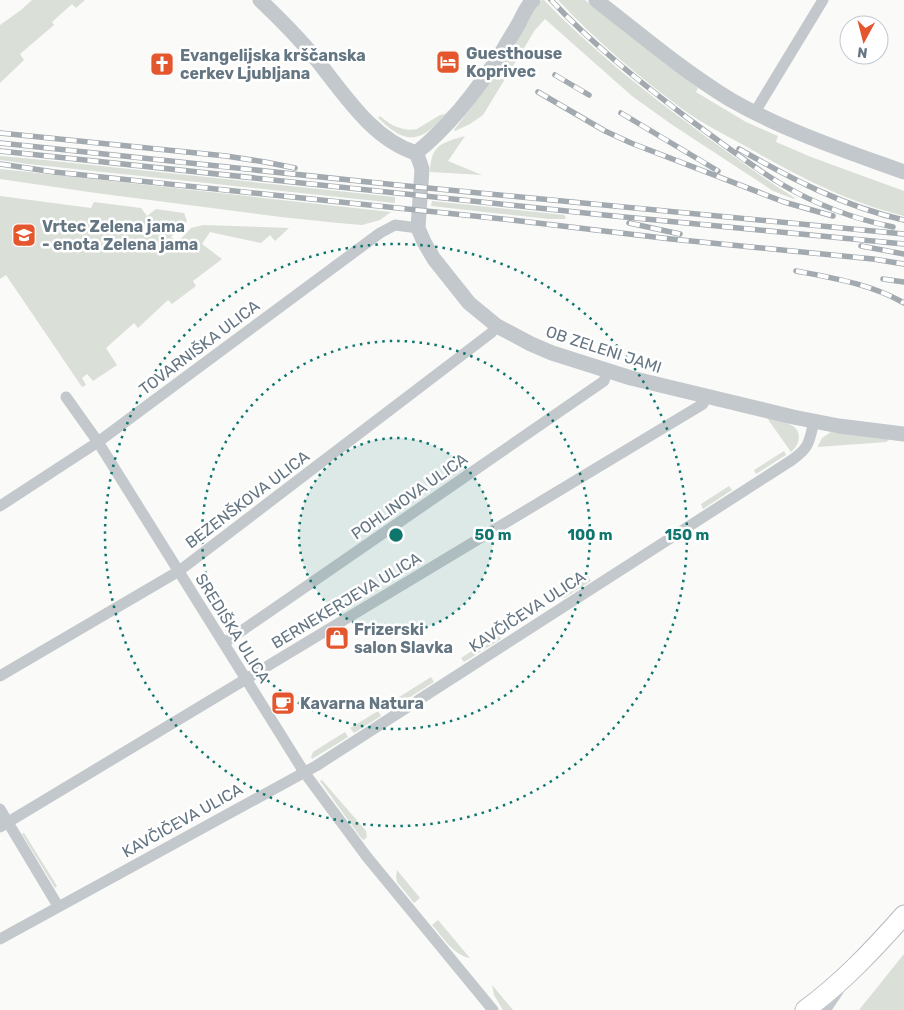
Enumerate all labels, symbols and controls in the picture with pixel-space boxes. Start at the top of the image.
north arrow [839,15,889,65]
text: N [856,43,869,61]
place label: Guesthouse Koprivec [466,44,562,81]
place label: Evangelijska krščanska cerkev Ljubljana [180,46,366,83]
hotel icon: Guesthouse Koprivec [435,49,461,75]
church icon: Evangelijska krščanska cerkev Ljubljana [149,51,175,77]
place label: Vrtec Zelena jama - enota Zelena jama [42,217,198,254]
school or university icon: Vrtec Zelena jama - enota Zelena jama [11,222,37,248]
street label: TOVARNIŠKA ULICA [135,295,263,399]
street label: OB ZELENI JAMI [544,322,664,377]
street label: BEZENŠKOVA ULICA [181,446,313,552]
street label: POHLINOVA ULICA [348,449,471,544]
centre of rings [387,526,405,544]
text: 50 m [475,526,511,544]
text: 100 m [568,526,612,544]
text: 150 m [665,526,709,544]
street label: BERNEKERJEVA ULICA [268,548,425,653]
street label: KAVČIČEVA ULICA [465,566,589,656]
street label: SREDIŠKA ULICA [191,570,275,687]
place label: Frizerski salon Slavka [354,620,453,657]
shop icon: Frizerski salon Slavka [324,625,350,651]
cafe icon: Kavarna Natura [270,690,296,716]
place label: Kavarna Natura [300,694,424,713]
street label: KAVČIČEVA ULICA [118,778,246,861]

